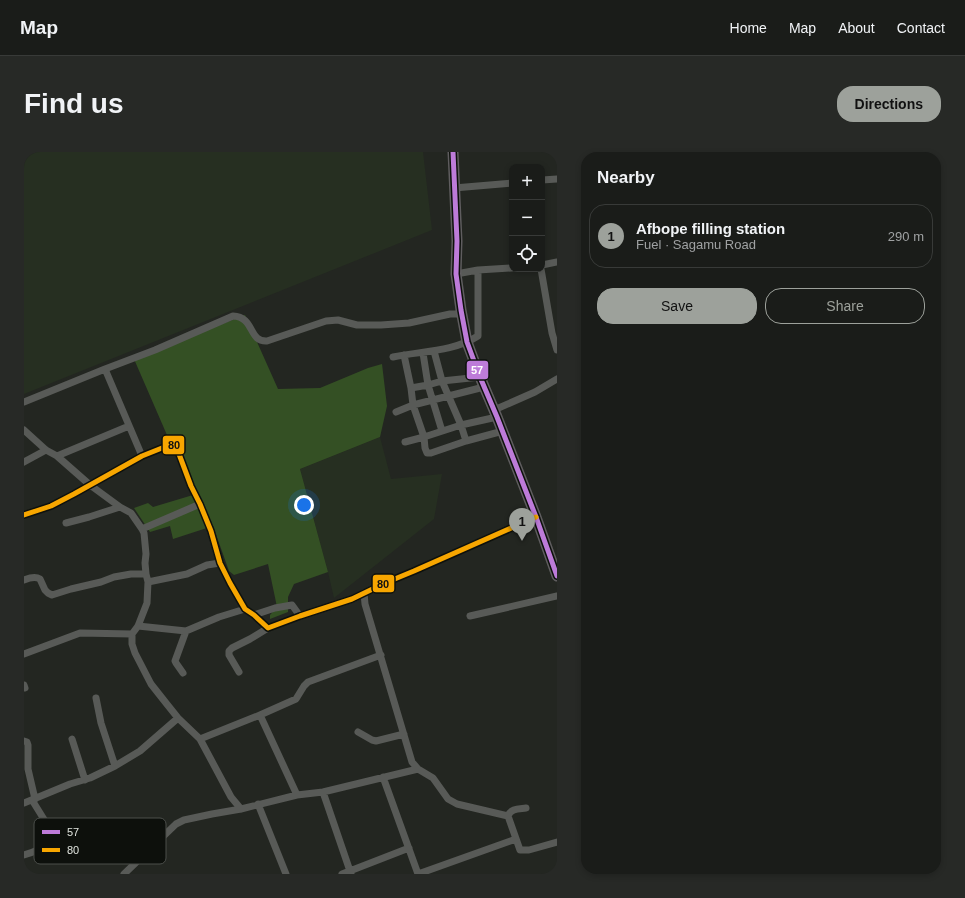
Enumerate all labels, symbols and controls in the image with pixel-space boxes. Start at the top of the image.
text: Map [20,17,58,38]
text: Home [730,20,767,36]
text: Map [789,20,816,36]
text: About [838,20,875,36]
text: Contact [897,20,945,36]
button: Directions [837,86,941,122]
text: Find us [24,88,124,119]
map controls [509,164,545,272]
button: + [509,164,545,200]
text: Nearby [597,168,655,187]
button: − [509,200,545,236]
text: Afbope filling station [636,220,785,237]
text: 1 [607,229,615,244]
text: 290 m [888,229,924,244]
button: locate [509,236,545,272]
text: Fuel · Sagamu Road [636,237,756,252]
button: Save [597,288,757,324]
button: Share [765,288,925,324]
line badge: 57 [466,360,489,380]
text: 57 [471,364,483,376]
line badge: 80 [162,435,185,455]
text: 80 [168,439,180,451]
your location [294,495,314,515]
pin: 1 [509,508,535,541]
line badge: 80 [372,574,395,593]
text: 80 [377,578,389,590]
legend [34,818,166,864]
text: 57 [67,826,79,838]
text: 80 [67,844,79,856]

